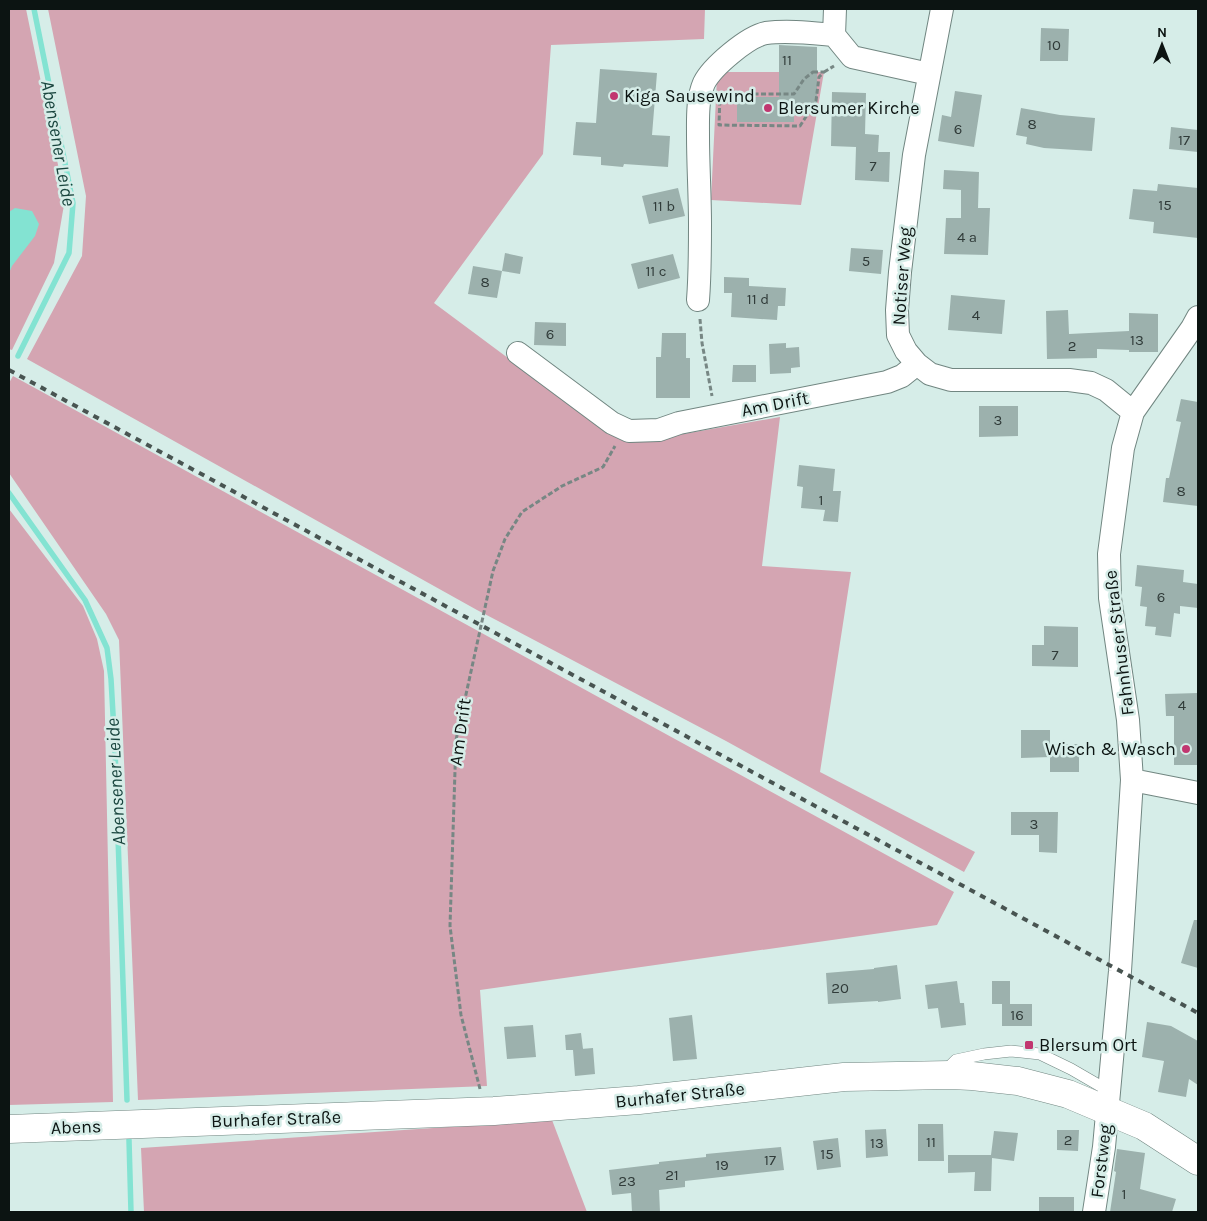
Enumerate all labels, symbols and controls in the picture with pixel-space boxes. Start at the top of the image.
north arrow [1137,20,1187,70]
text: N [1157,24,1167,41]
house number: 10 [1047,36,1061,54]
house number: 11 [782,51,792,69]
water label: Abensener Leide [36,79,80,208]
place label: Kiga Sausewind [624,85,755,107]
marker: Kiga Sausewind [608,90,620,102]
place label: Blersumer Kirche [778,97,919,119]
marker: Blersumer Kirche [762,102,774,114]
house number: 8 [1027,115,1037,133]
house number: 6 [954,120,962,138]
house number: 17 [1178,131,1190,149]
house number: 7 [869,157,877,175]
house number: 15 [1158,196,1172,214]
house number: 11 b [653,197,675,215]
street label: Notiser Weg [888,226,916,326]
house number: 4 a [957,228,977,246]
house number: 5 [862,252,870,270]
house number: 11 c [645,262,667,280]
house number: 8 [480,273,490,291]
house number: 11 d [747,290,769,308]
house number: 4 [972,306,981,324]
house number: 6 [546,325,554,343]
house number: 13 [1130,331,1144,349]
house number: 2 [1068,337,1076,355]
street label: Am Drift [739,387,811,421]
house number: 3 [994,411,1002,429]
house number: 8 [1176,482,1186,500]
house number: 1 [819,491,823,509]
street label: Fahnhuser Straße [1099,569,1139,717]
house number: 6 [1157,588,1165,606]
house number: 7 [1051,646,1059,664]
house number: 4 [1178,696,1187,714]
street label: Am Drift [444,697,476,767]
water label: Abensener Leide [102,718,130,846]
place label: Wisch & Wasch [1045,738,1176,760]
marker: Wisch & Wasch [1180,743,1192,755]
house number: 3 [1030,815,1038,833]
house number: 20 [831,979,849,997]
house number: 16 [1010,1006,1024,1024]
place label: Blersum Ort [1039,1034,1138,1056]
marker: Blersum Ort [1023,1039,1035,1051]
street label: Burhafer Straße [614,1077,746,1113]
street label: Burhafer Straße [211,1106,341,1132]
street label: Abens [50,1115,102,1139]
street label: Forstweg [1086,1123,1116,1199]
house number: 2 [1064,1131,1072,1149]
house number: 11 [926,1133,936,1151]
house number: 13 [870,1134,884,1152]
house number: 15 [820,1145,834,1163]
house number: 17 [764,1151,776,1169]
house number: 19 [715,1156,729,1174]
house number: 21 [665,1166,679,1184]
house number: 23 [618,1172,636,1190]
house number: 1 [1122,1185,1126,1203]

